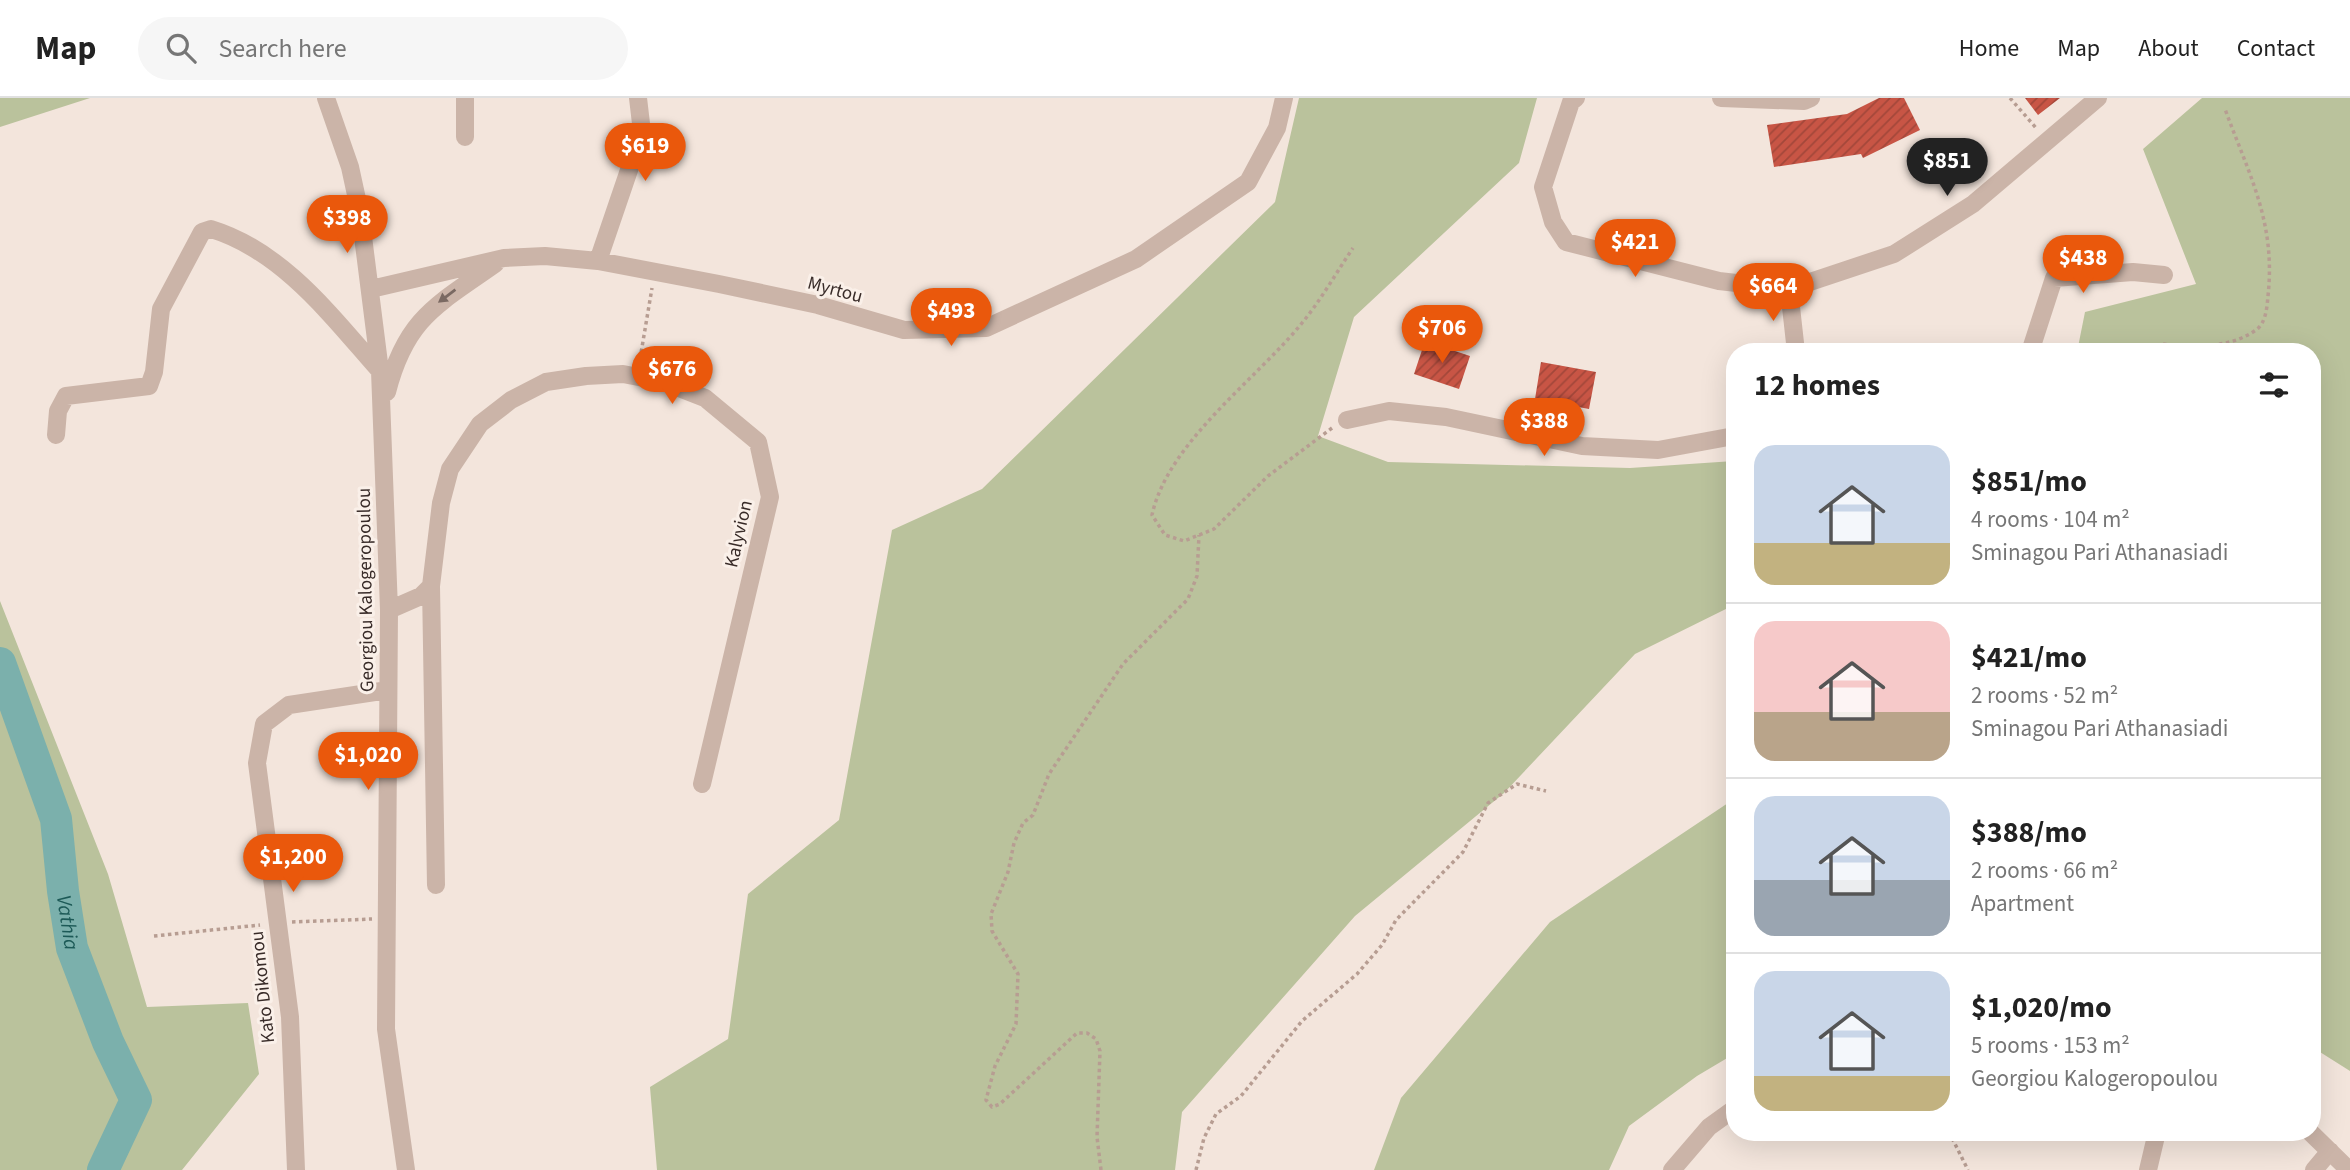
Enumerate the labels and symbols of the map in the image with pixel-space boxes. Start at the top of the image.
pin: $619 [604,123,686,183]
pin: $851 [1906,139,1988,198]
pin: $398 [306,195,388,255]
pin: $421 [1594,220,1676,279]
pin: $438 [2042,236,2124,295]
pin: $664 [1732,264,1814,323]
street label: Myrtou [804,270,866,310]
one-way arrow [439,288,457,303]
pin: $493 [910,288,992,348]
pin: $706 [1401,306,1483,365]
pin: $676 [631,346,713,406]
pin: $388 [1503,398,1585,458]
street label: Georgiou Kalogeropoulou [351,488,381,692]
street label: Kalyvion [718,498,760,570]
pin: $1,020 [311,732,425,792]
pin: $1,200 [236,834,350,894]
water label: Vathia [49,893,87,952]
street label: Kato Dikomou [244,930,282,1044]

